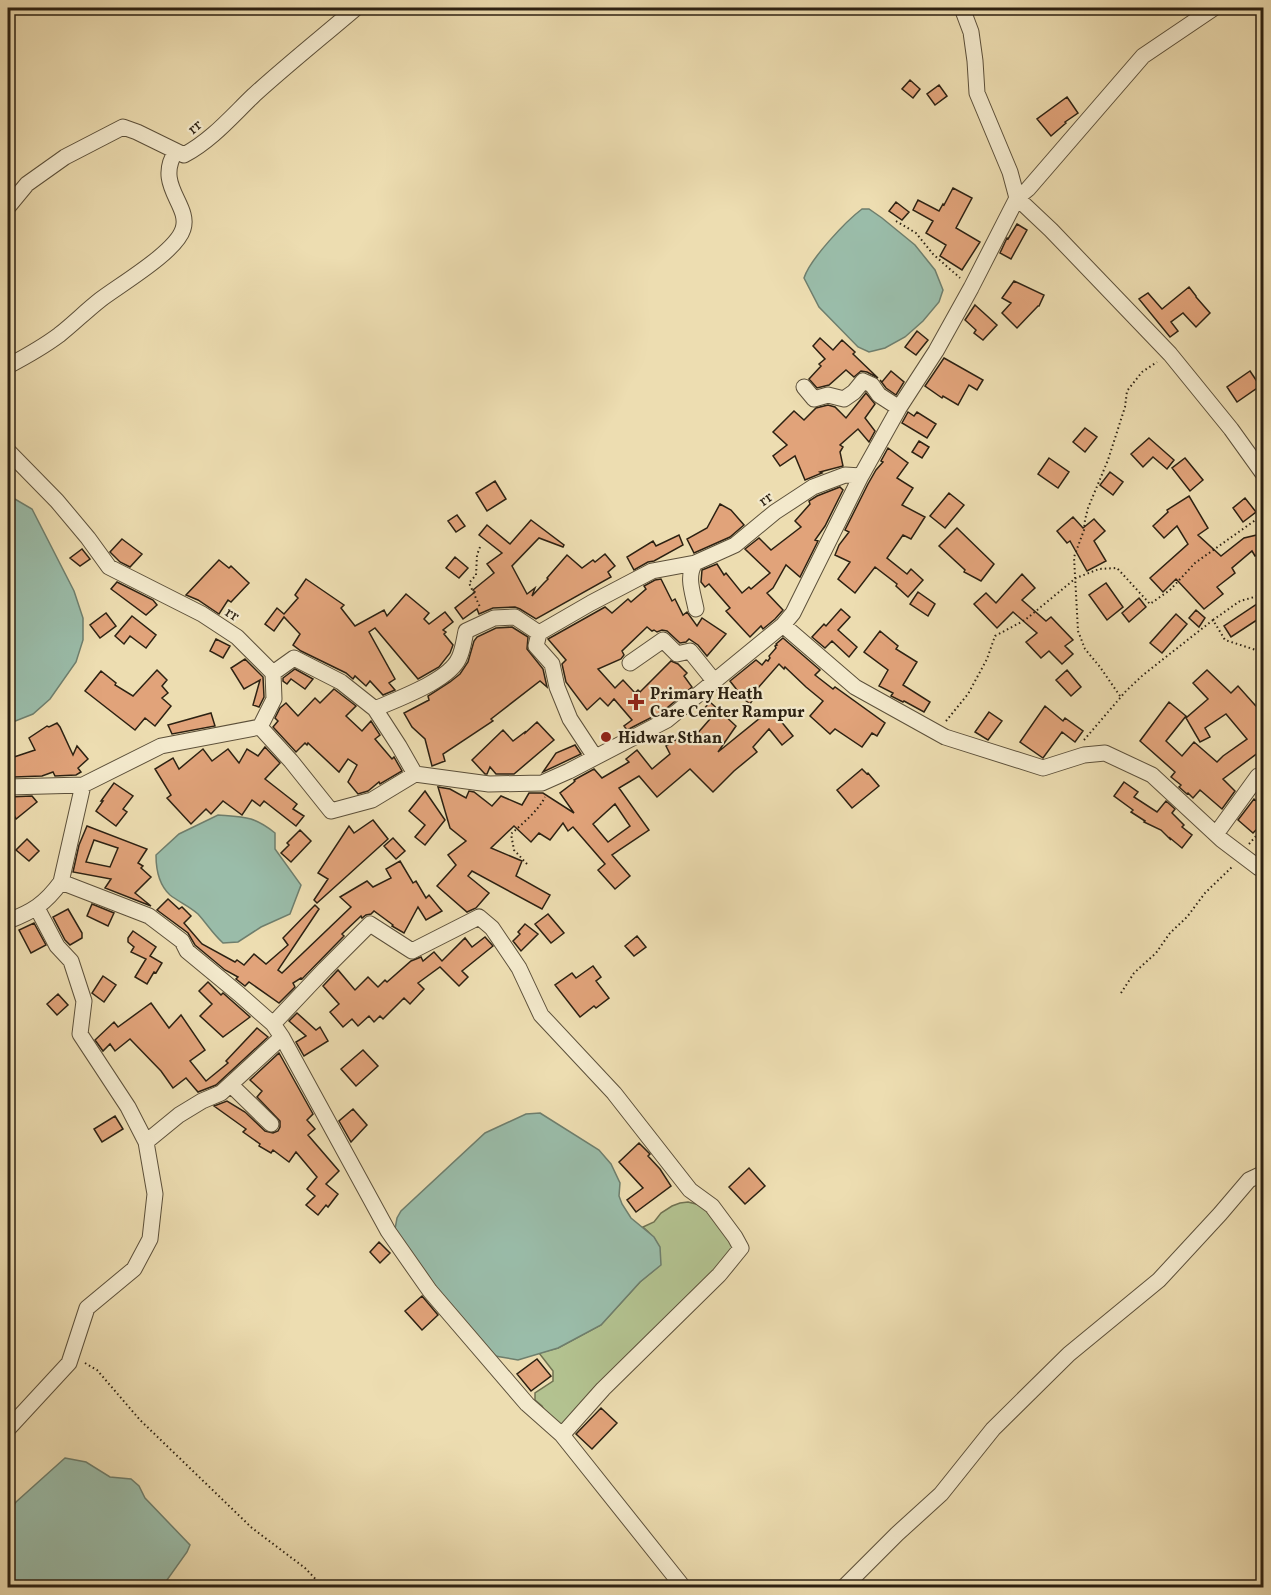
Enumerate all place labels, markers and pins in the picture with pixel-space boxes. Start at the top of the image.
place label: Primary Heath Care Center Rampur [650,684,805,724]
marker: Primary Heath Care Center Rampur [627,693,645,711]
place label: Hidwar Sthan [618,728,723,750]
marker: Hidwar Sthan [599,730,613,744]

